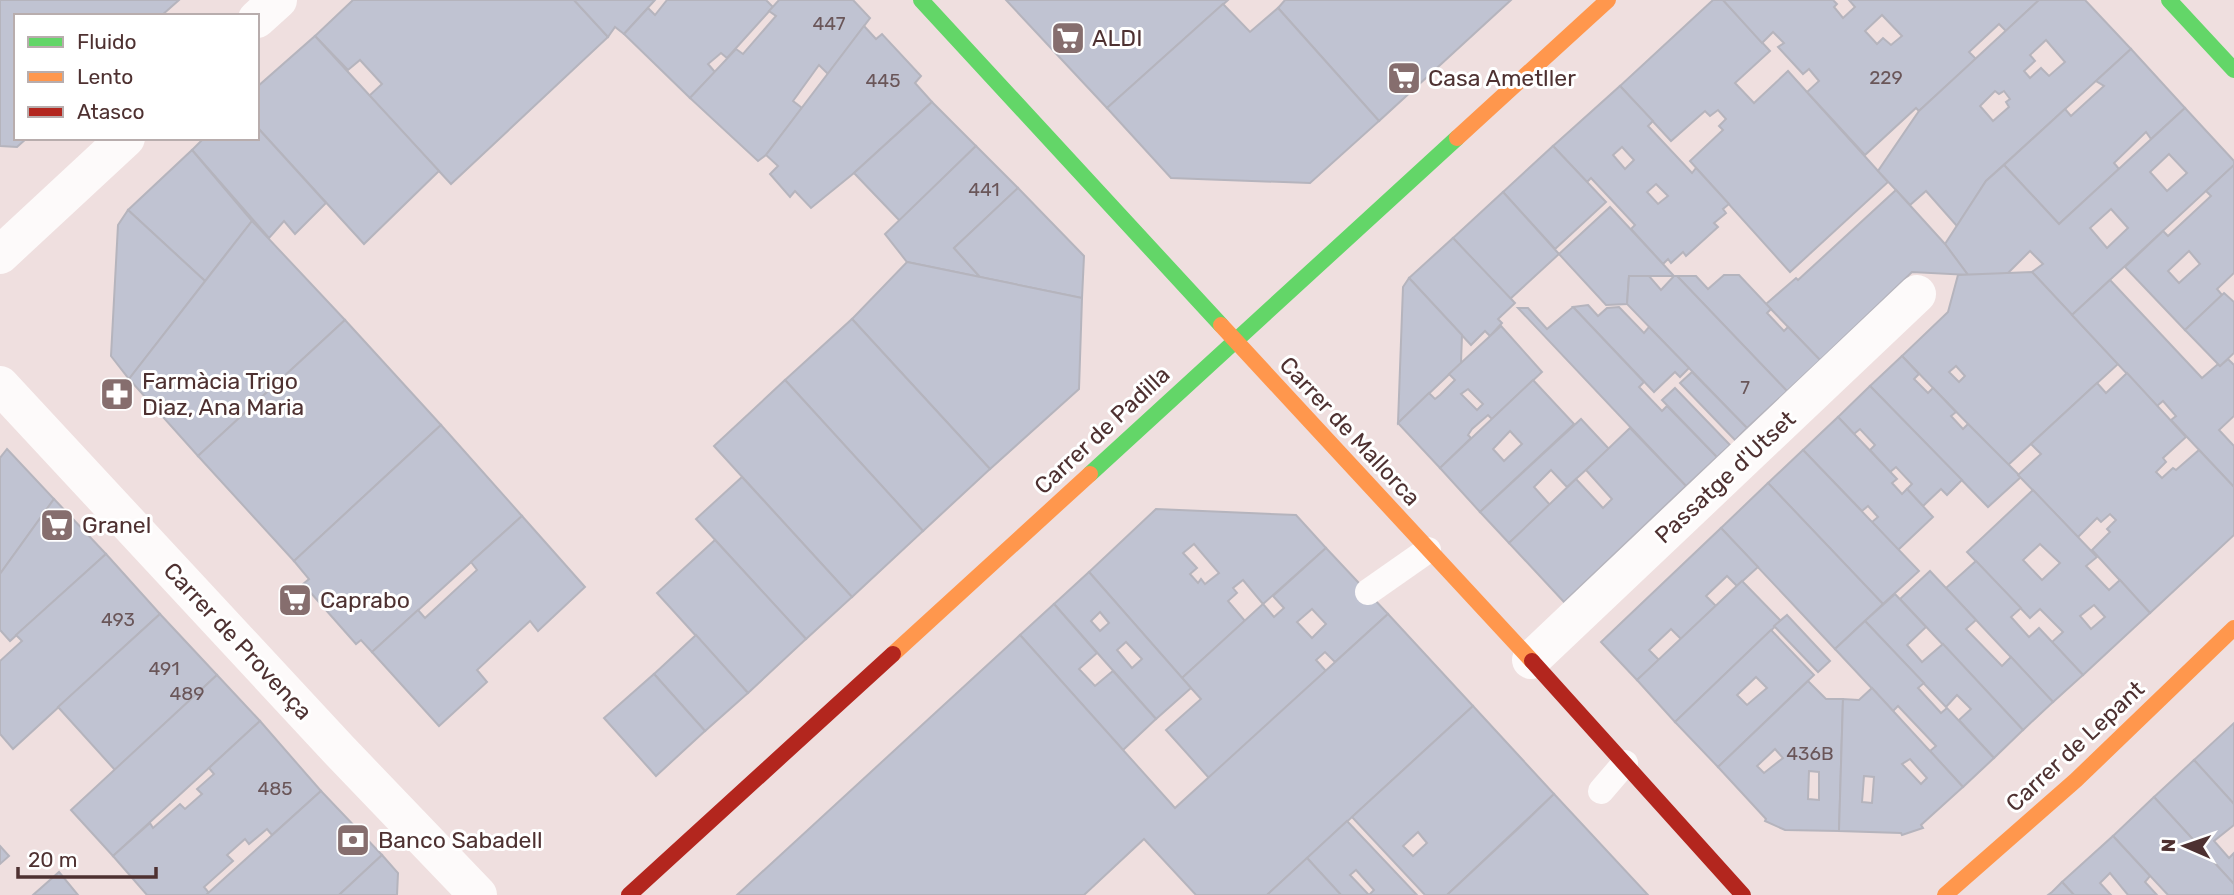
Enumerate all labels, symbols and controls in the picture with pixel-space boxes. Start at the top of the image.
house number: 447 [812,12,846,35]
legend [14,14,259,140]
supermarket icon: ALDI [1049,19,1087,57]
place label: ALDI [1092,24,1143,52]
text: Fluido [77,29,137,54]
supermarket icon: Casa Ametller [1385,59,1423,97]
text: Lento [77,64,133,89]
place label: Casa Ametller [1428,64,1576,92]
house number: 229 [1869,66,1903,89]
house number: 445 [866,69,900,92]
text: Atasco [77,99,145,124]
house number: 441 [968,178,1000,201]
street label: Carrer de Mallorca [1274,351,1426,511]
street label: Carrer de Padilla [1029,360,1175,500]
place label: Farmàcia Trigo Diaz, Ana Maria [142,367,304,421]
pharmacy icon: Farmàcia Trigo Diaz, Ana Maria [98,375,136,413]
house number: 7 [1740,376,1750,399]
street label: Passatge d'Utset [1649,405,1801,549]
supermarket icon: Granel [38,506,76,544]
place label: Granel [82,511,151,539]
street label: Carrer de Provença [158,557,318,725]
supermarket icon: Caprabo [276,581,314,619]
place label: Caprabo [320,586,410,614]
house number: 493 [101,608,135,631]
house number: 491 [148,657,180,680]
street label: Carrer de Lepant [2000,675,2150,817]
house number: 489 [169,682,205,705]
house number: 436B [1786,742,1834,765]
house number: 485 [257,777,293,800]
north arrow [2150,811,2220,881]
bank icon: Banco Sabadell [334,821,372,859]
place label: Banco Sabadell [378,826,543,854]
scale bar [18,836,156,880]
text: N [2157,838,2180,853]
text: 20 m [28,847,77,872]

